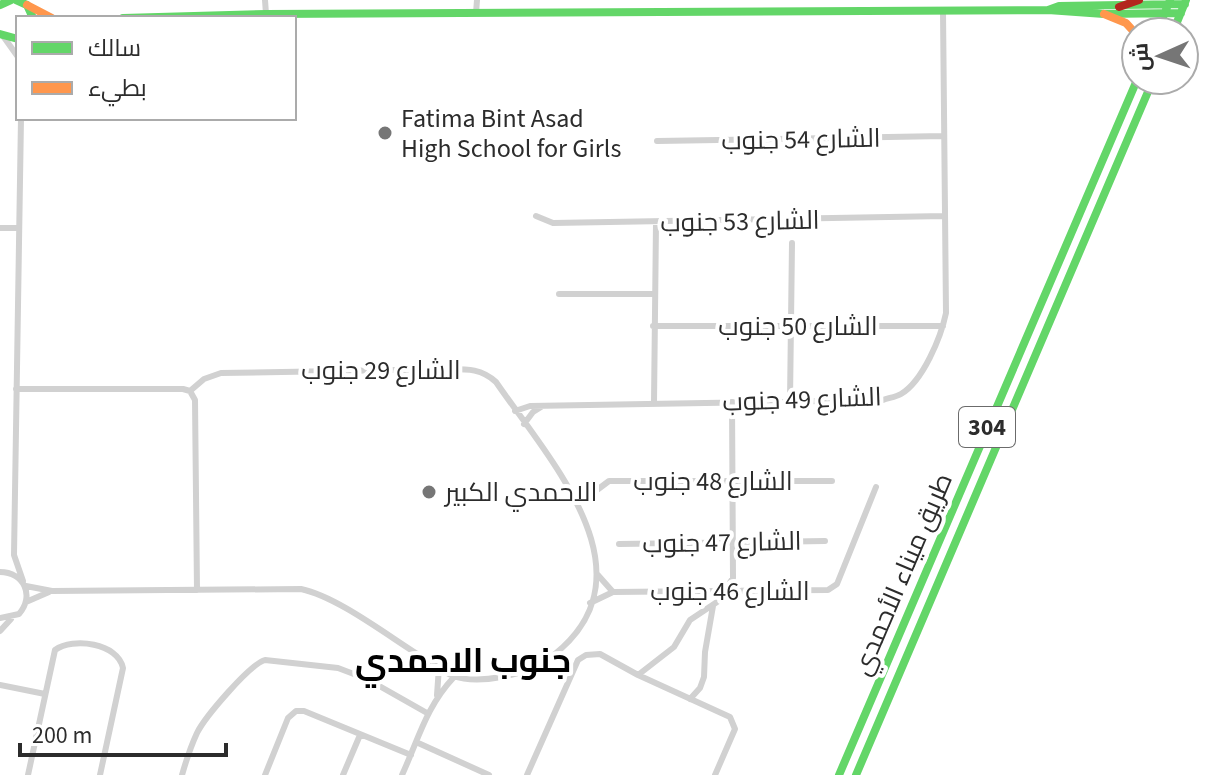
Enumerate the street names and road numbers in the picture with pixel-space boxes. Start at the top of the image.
street label: الشارع 54 جنوب [721,120,881,159]
street label: الشارع 53 جنوب [660,202,820,241]
street label: الشارع 50 جنوب [718,308,878,345]
street label: الشارع 29 جنوب [301,352,461,389]
street label: الشارع 49 جنوب [722,378,882,421]
road number: 304 [959,407,1015,447]
street label: الشارع 48 جنوب [633,463,793,500]
street label: طريق ميناء الأحمدي [843,467,963,681]
street label: الشارع 47 جنوب [642,523,802,562]
street label: الشارع 46 جنوب [650,573,810,610]

